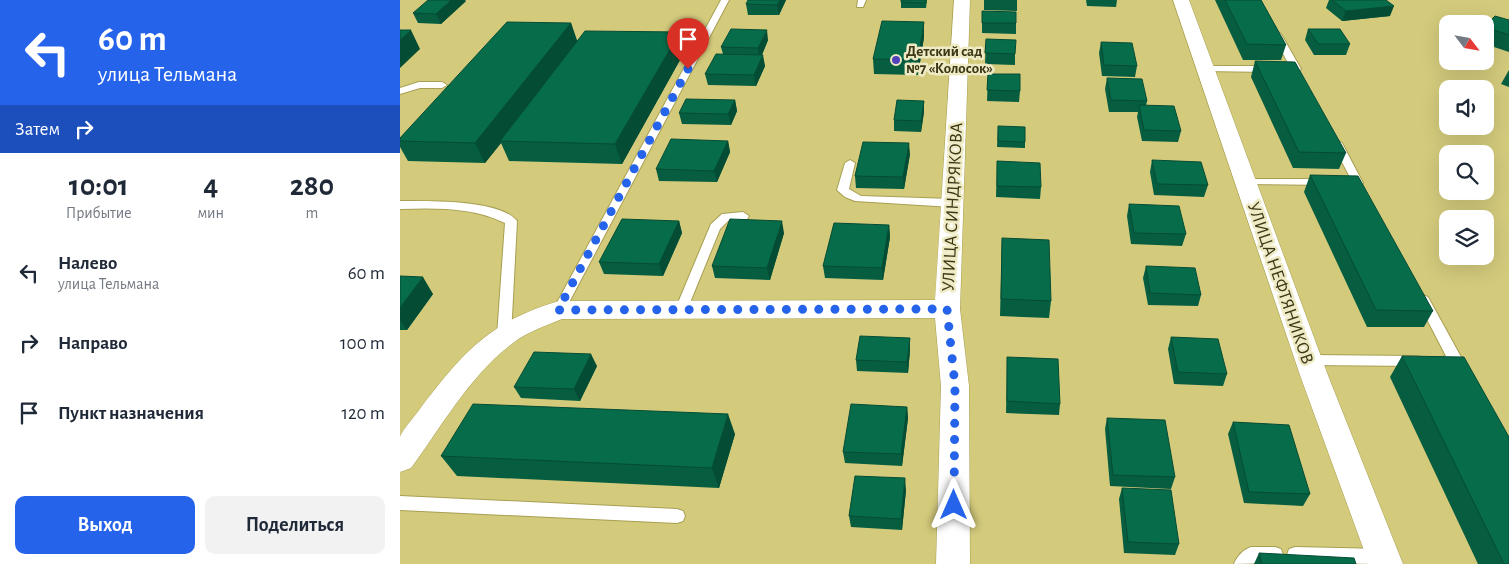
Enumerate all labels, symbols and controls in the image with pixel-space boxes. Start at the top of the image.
north arrow [1439,15,1494,70]
map controls [1439,15,1494,265]
pin [667,18,709,69]
icon: left [15,20,80,85]
text: 60 m [98,22,167,57]
icon: arrive [674,25,702,53]
place label: Детский сад №7 «Колосок» [906,44,993,76]
marker: Детский сад №7 «Колосок» [890,54,902,66]
text: улица Тельмана [98,63,237,85]
button: sound [1439,80,1494,135]
icon: right [70,115,98,143]
text: Затем [15,120,60,139]
street label: УЛИЦА СИНДРЯКОВА [940,122,966,292]
button: search [1439,145,1494,200]
text: 10:01 [69,171,129,201]
text: 4 [203,171,218,201]
text: 280 [290,171,334,201]
street label: УЛИЦА НЕФТЯНИКОВ [1244,200,1316,367]
text: Прибытие [66,205,132,221]
text: мин [197,205,224,221]
text: m [306,205,318,221]
button: layers [1439,210,1494,265]
text: Налево [58,254,117,273]
icon: left [15,259,43,287]
text: 60 m [348,264,385,283]
text: улица Тельмана [58,276,159,292]
icon: right [15,329,43,357]
text: Направо [58,334,128,353]
text: 100 m [340,334,385,353]
icon: arrive [15,399,43,427]
text: Пункт назначения [58,404,204,423]
text: 120 m [341,404,385,423]
position arrow [927,478,979,530]
button: Выход [15,496,195,554]
button: Поделиться [205,496,385,554]

